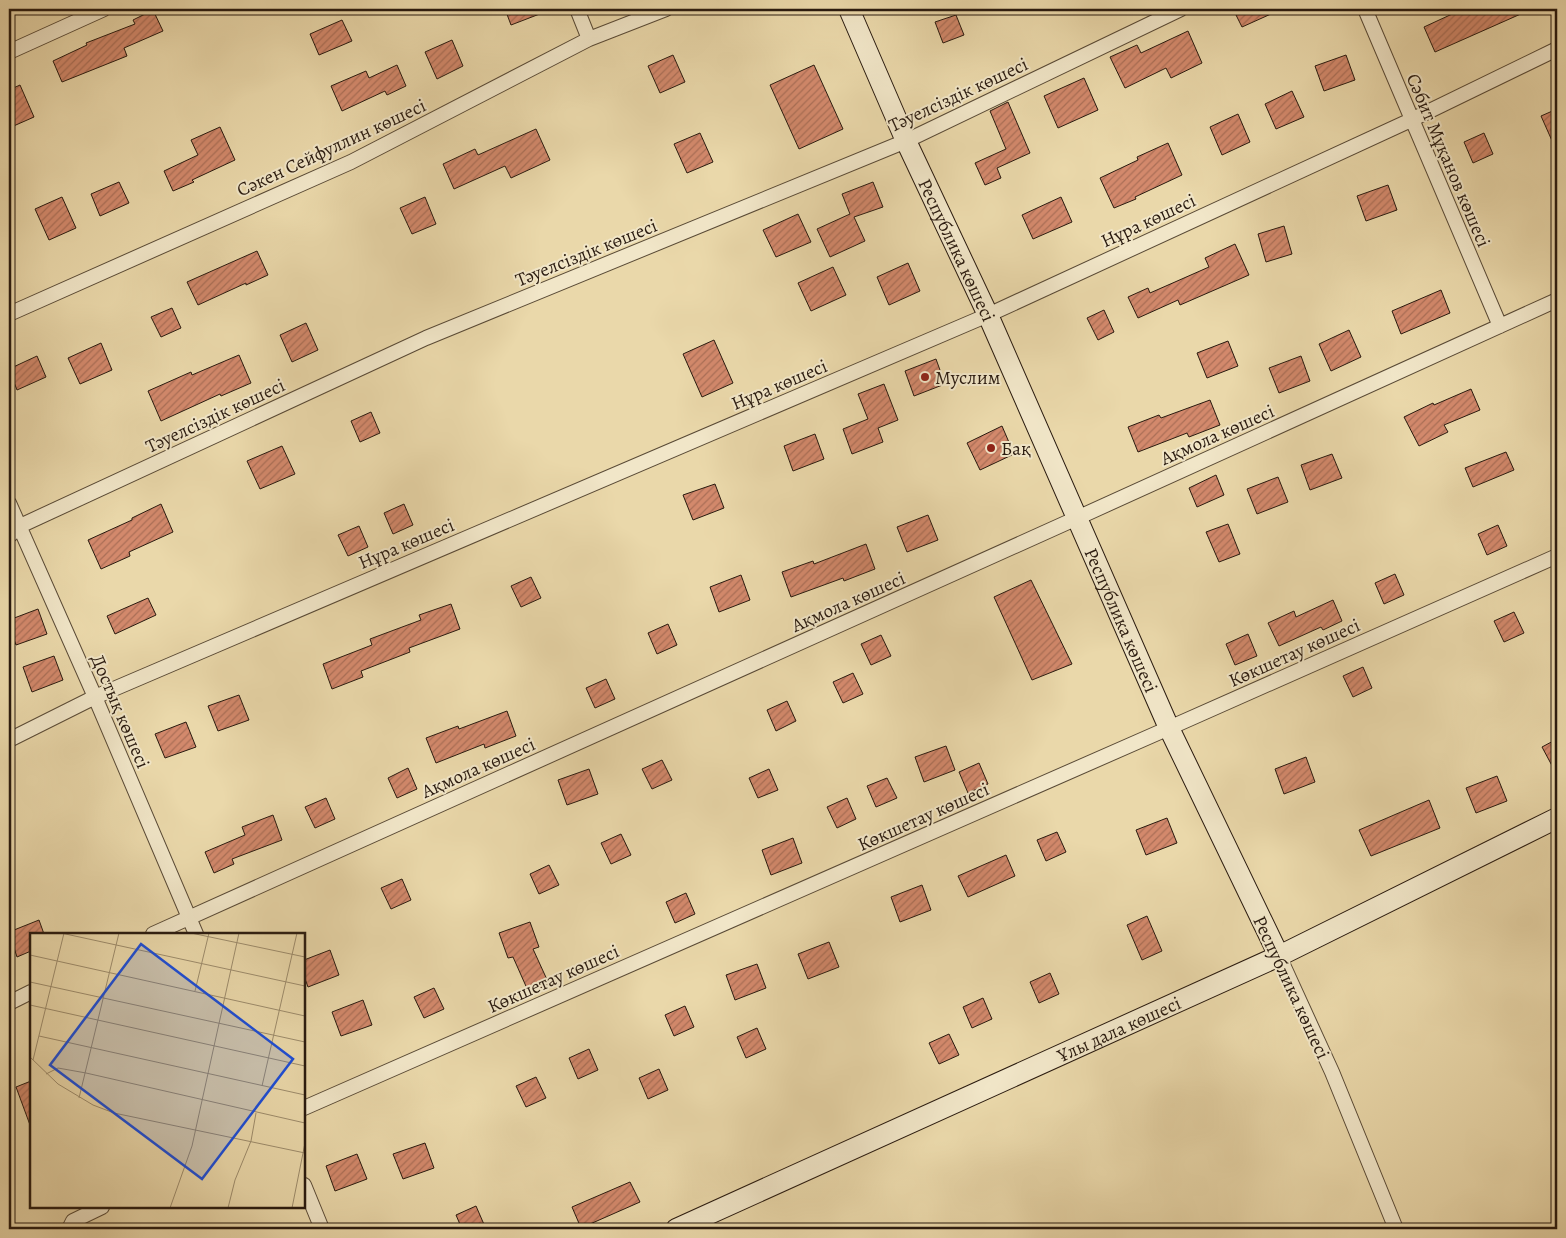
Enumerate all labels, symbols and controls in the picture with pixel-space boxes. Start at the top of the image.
street label: Тәуелсіздік көшесі [885,51,1032,139]
street label: Сәбит Мұқанов көшесі [1400,70,1496,251]
street label: Сәкен Сейфуллин көшесі [233,93,430,203]
street label: Республика көшесі [911,174,1001,326]
street label: Нұра көшесі [1097,188,1200,254]
street label: Тәуелсіздік көшесі [512,213,661,293]
street label: Нұра көшесі [727,353,831,417]
place label: Муслим [935,365,1001,391]
marker: Муслим [919,371,931,383]
street label: Тәуелсіздік көшесі [142,372,289,460]
street label: Ақмола көшесі [1156,398,1278,472]
place label: Бақ [1001,436,1031,462]
marker: Бақ [985,442,997,454]
street label: Нұра көшесі [354,512,458,576]
street label: Республика көшесі [1078,544,1164,697]
street label: Ақмола көшесі [787,565,909,639]
street label: Көкшетау көшесі [1224,612,1364,694]
street label: Достық көшесі [84,650,156,773]
street label: Ақмола көшесі [417,731,539,805]
street label: Көкшетау көшесі [853,776,993,858]
street label: Республика көшесі [1246,911,1336,1063]
inset map [30,933,305,1208]
street label: Көкшетау көшесі [483,938,623,1020]
street label: Ұлы дала көшесі [1052,990,1185,1069]

